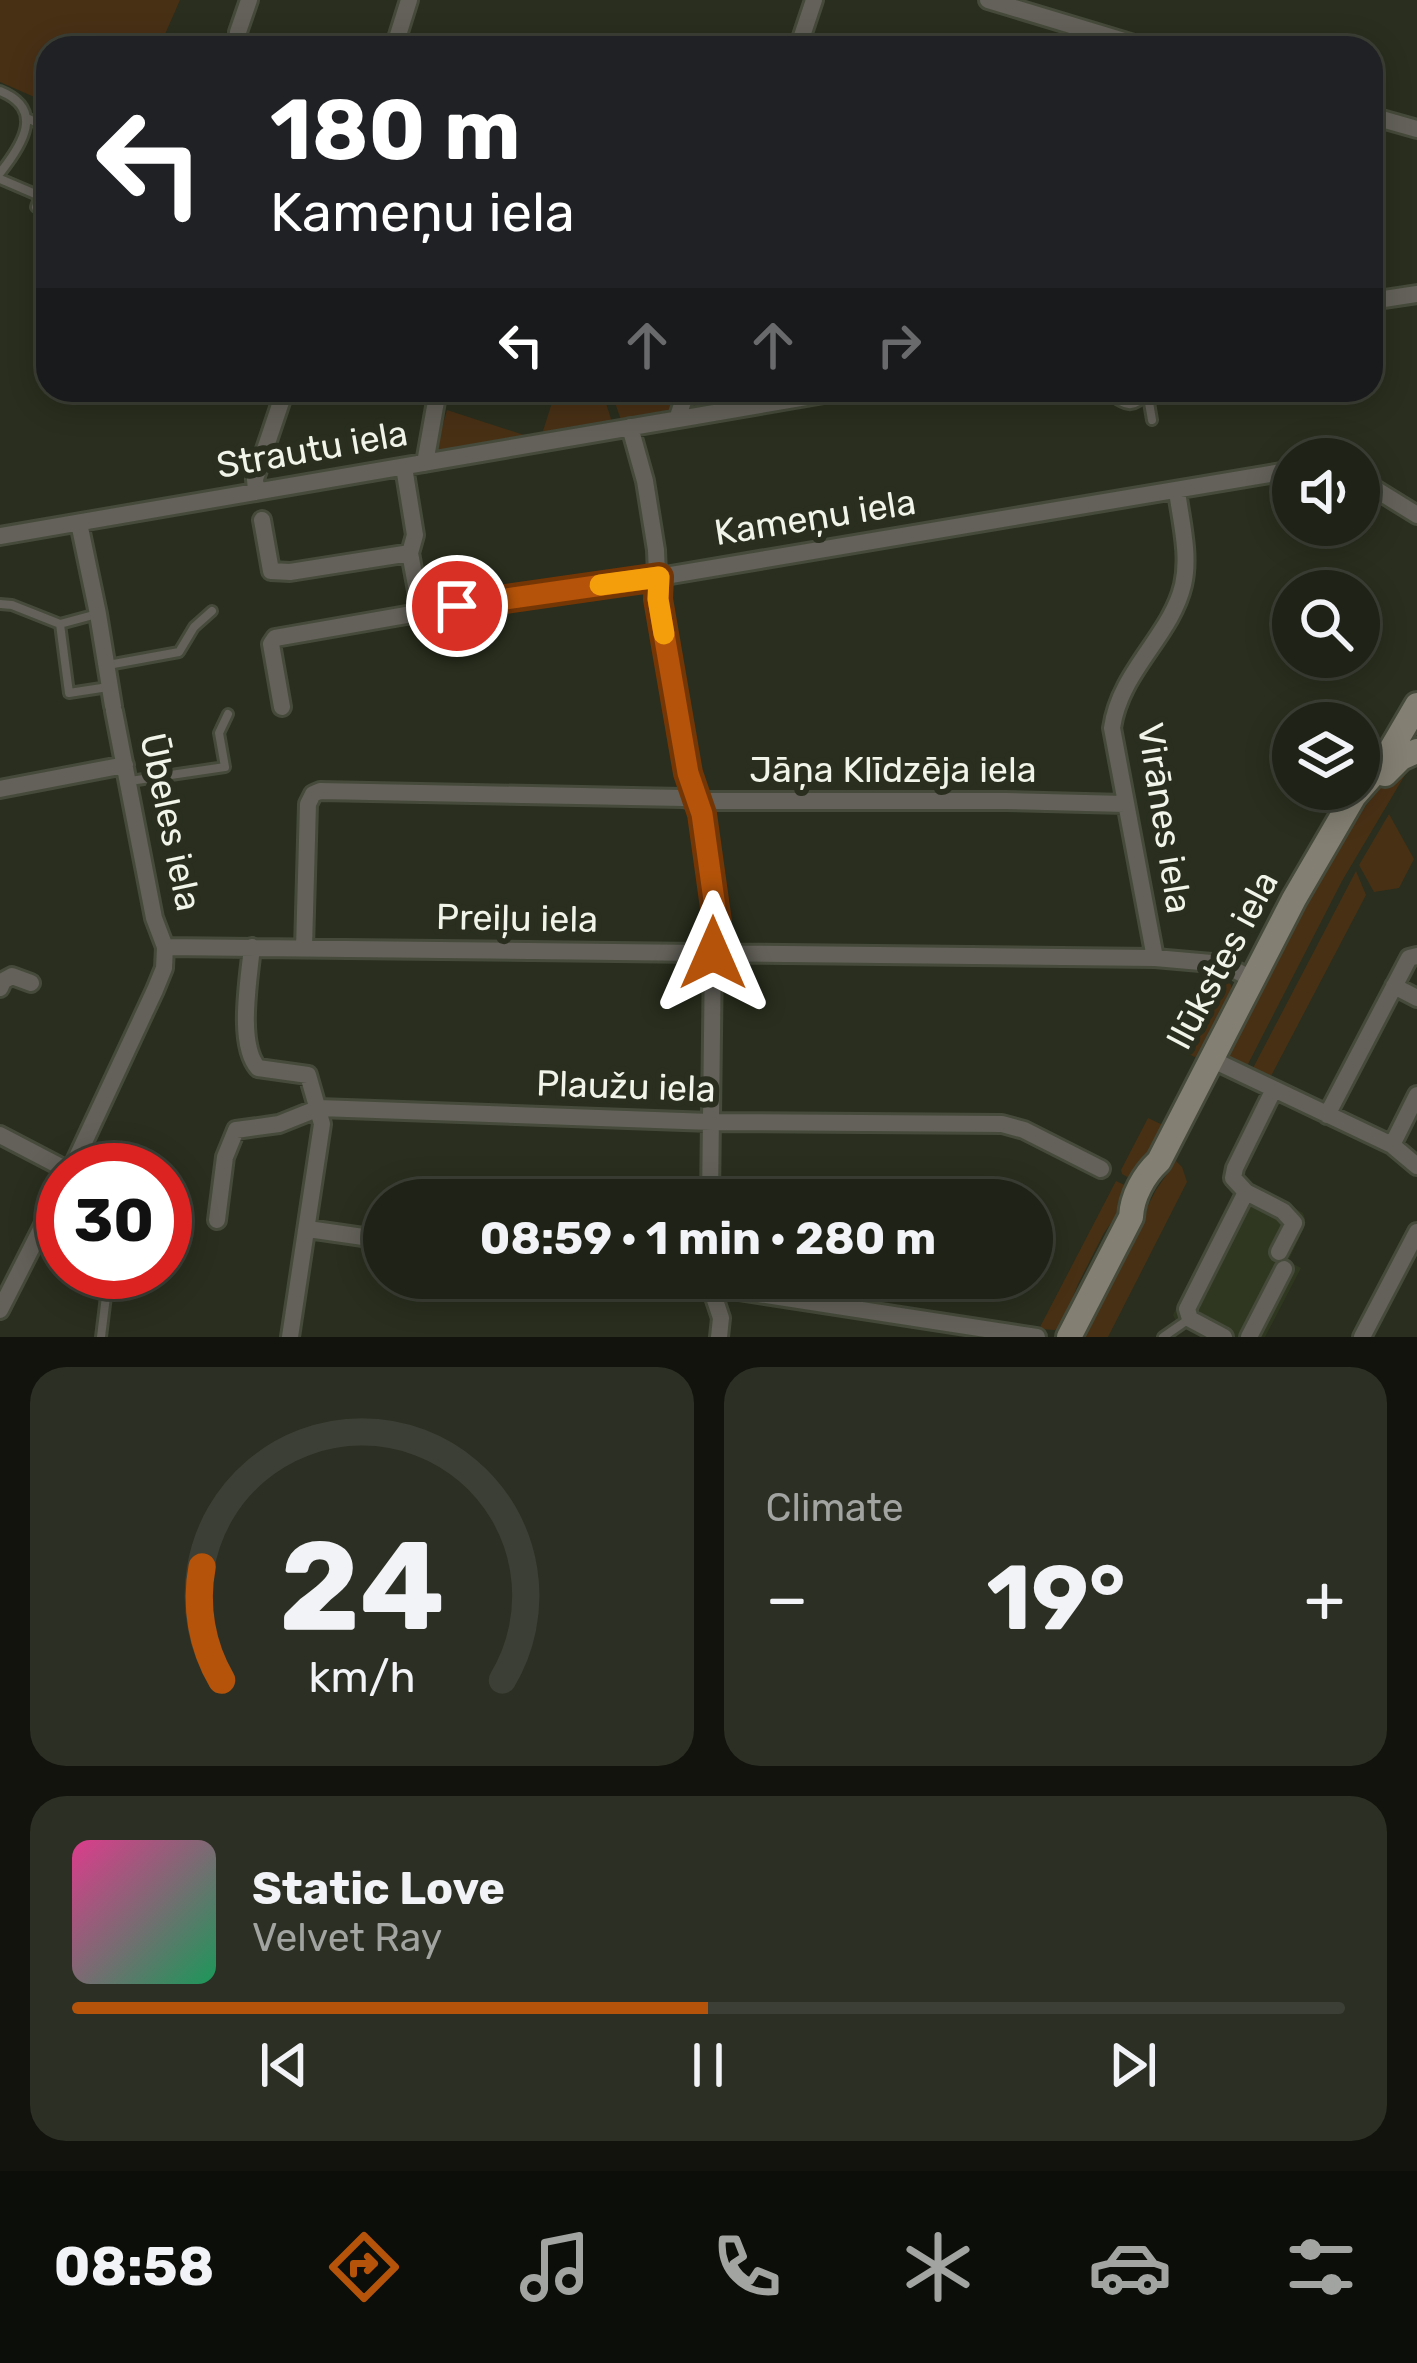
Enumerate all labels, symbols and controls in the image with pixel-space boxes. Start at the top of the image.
text: 180 m [270,80,521,180]
icon: left [72,84,228,240]
text: Kameņu iela [270,181,575,245]
icon: left [488,312,554,378]
icon: ahead [614,312,680,378]
icon: ahead [740,312,806,378]
icon: right [866,312,932,378]
street label: Strautu iela [213,411,411,487]
map controls [1272,438,1380,810]
button: sound [1272,438,1380,546]
street label: Kameņu iela [711,480,919,554]
pin [406,555,508,657]
button: search [1272,570,1380,678]
icon: arrive [424,573,490,639]
button: layers [1272,702,1380,810]
street label: Virānes iela [1129,720,1201,916]
street label: Ūbeles iela [131,729,211,915]
street label: Jāņa Klīdzēja iela [749,748,1037,791]
street label: Ilūkstes iela [1157,863,1287,1057]
position arrow [650,890,776,1016]
street label: Preiļu iela [436,895,598,941]
street label: Plaužu iela [535,1061,717,1111]
speed limit sign: 30 [36,1143,192,1299]
text: 08:59 · 1 min · 280 m [480,1212,936,1265]
text: Climate [766,1485,904,1531]
text: 24 [279,1512,445,1660]
text: 19° [986,1545,1126,1652]
text: − [766,1559,808,1638]
text: + [1304,1559,1345,1638]
text: km/h [308,1651,415,1702]
text: Static Love [252,1862,505,1915]
text: Velvet Ray [252,1915,442,1961]
icon: previous [251,2032,317,2098]
icon: pause [675,2032,741,2098]
icon: next [1100,2032,1166,2098]
icon: directions [322,2225,406,2309]
icon: music [513,2225,597,2309]
icon: phone [705,2225,789,2309]
icon: climate [896,2225,980,2309]
icon: car [1088,2225,1172,2309]
icon: filters [1279,2225,1363,2309]
text: 08:58 [54,2235,214,2299]

